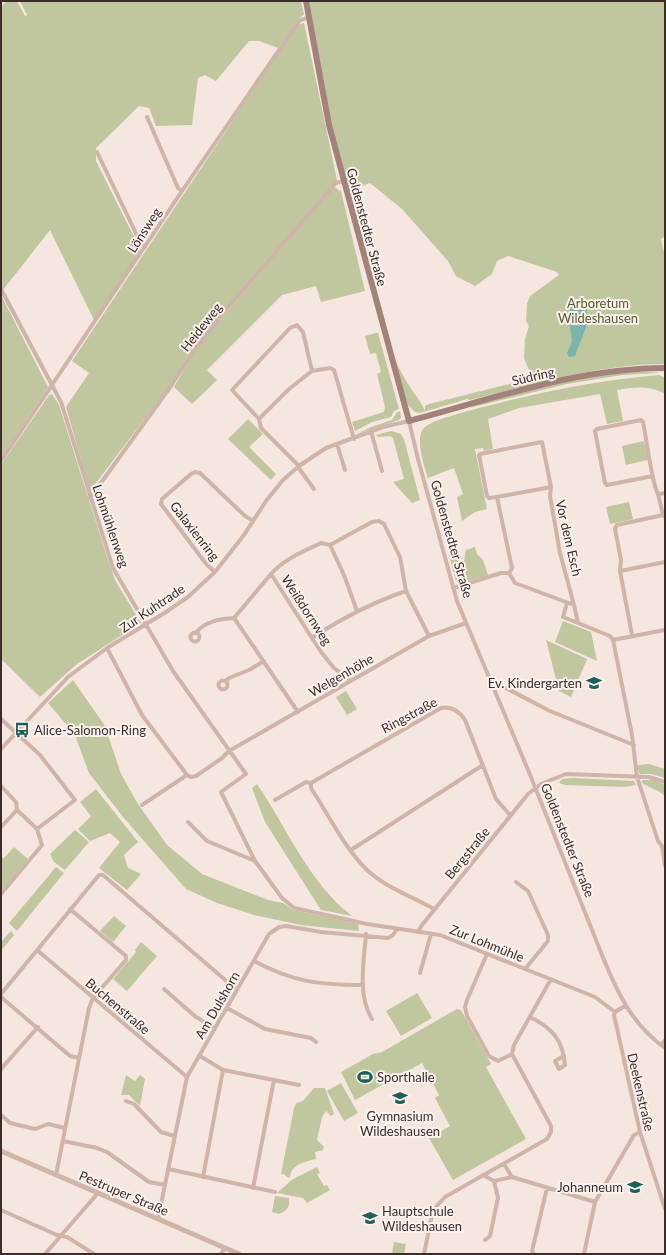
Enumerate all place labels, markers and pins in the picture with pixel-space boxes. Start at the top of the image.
school or university icon: Ev. Kindergarten [585,674,603,692]
place label: Ev. Kindergarten [488,675,582,691]
bus stop icon: Alice-Salomon-Ring [13,721,31,739]
place label: Alice-Salomon-Ring [34,722,146,738]
sports icon: Sporthalle [356,1068,374,1086]
place label: Sporthalle [377,1069,435,1085]
school or university icon: Gymnasium Wildeshausen [391,1089,409,1107]
place label: Gymnasium Wildeshausen [360,1108,440,1139]
school or university icon: Johanneum [626,1178,644,1196]
place label: Johanneum [557,1179,623,1195]
place label: Hauptschule Wildeshausen [382,1203,462,1234]
school or university icon: Hauptschule Wildeshausen [361,1209,379,1227]

